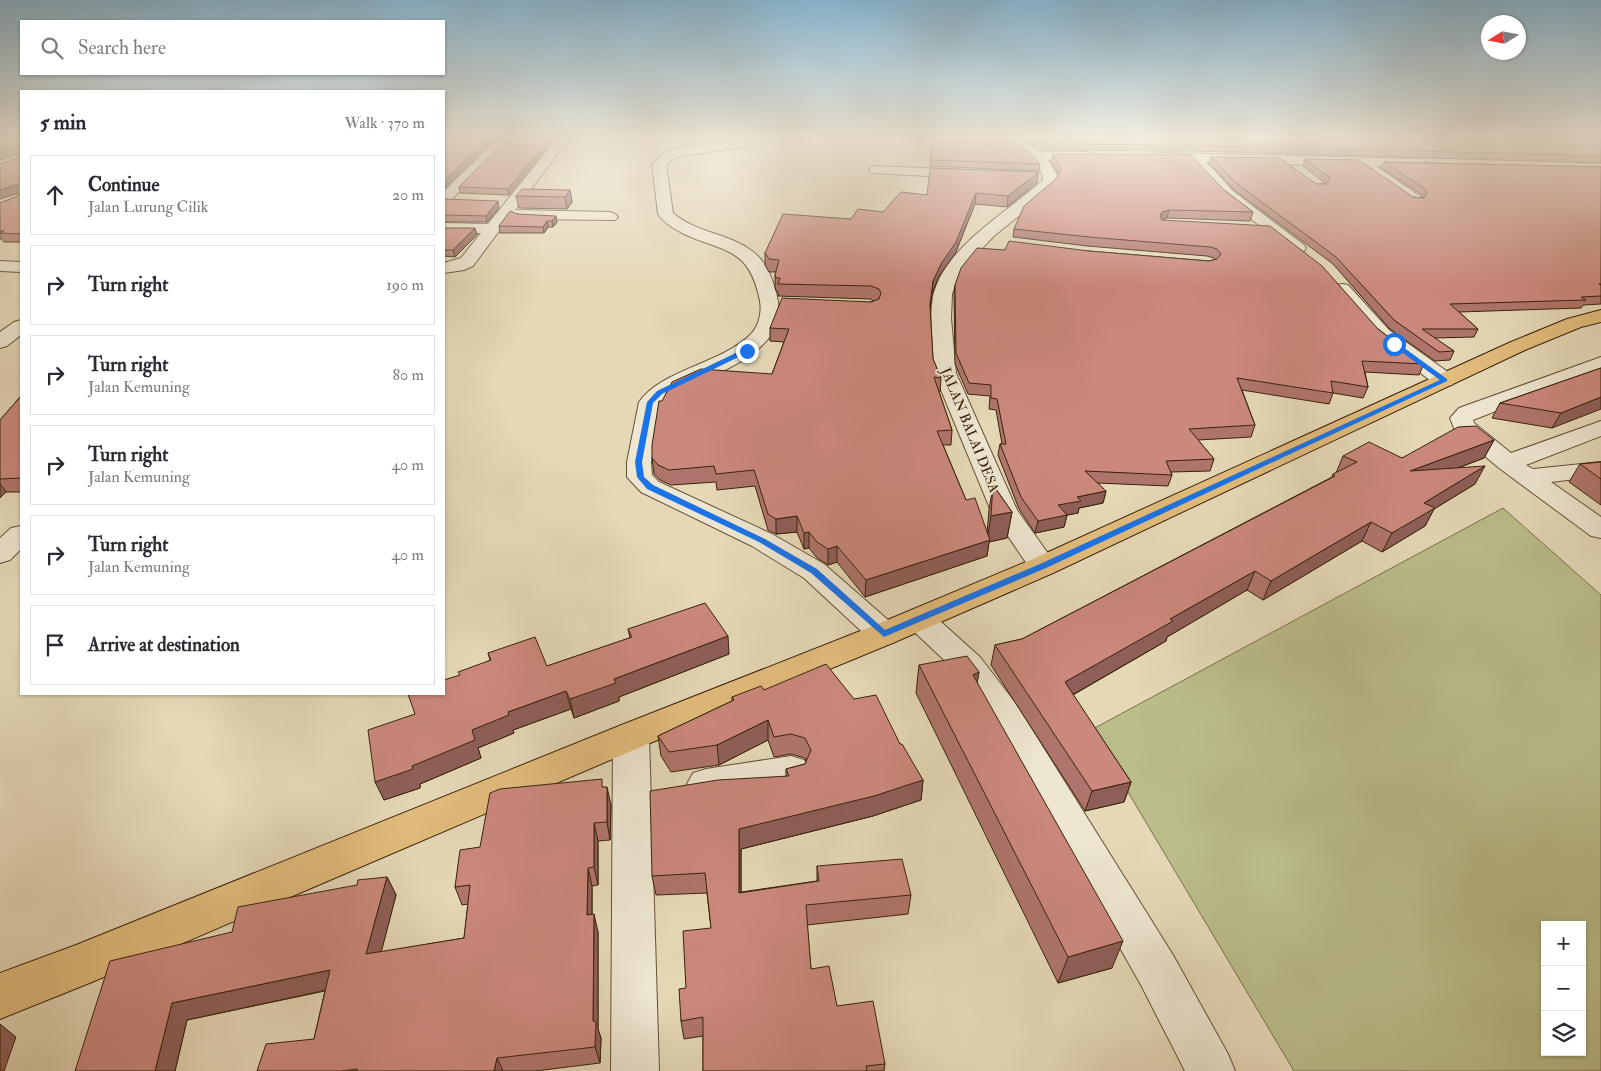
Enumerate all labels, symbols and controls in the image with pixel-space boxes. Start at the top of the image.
north arrow [1481,15,1526,60]
search box [20,20,445,75]
icon: search [38,34,66,62]
text: Search here [78,36,166,60]
text: 5 min [40,109,86,136]
text: Walk · 370 m [344,113,425,133]
text: Continue [88,173,159,197]
icon: ahead [41,181,69,209]
text: 20 m [392,185,424,205]
text: Jalan Lurung Cilik [88,197,209,217]
icon: right [41,271,69,299]
text: Turn right [88,273,168,297]
text: 190 m [386,275,424,295]
route start [1383,333,1406,356]
route end [736,340,759,363]
text: Turn right [88,353,168,377]
icon: right [41,361,69,389]
street label: JALAN BALAI DESA [937,364,1003,495]
text: 80 m [393,365,424,385]
text: Jalan Kemuning [88,377,190,397]
text: Turn right [88,443,168,467]
icon: right [41,451,69,479]
text: 40 m [391,455,424,475]
text: Jalan Kemuning [88,467,190,487]
text: Turn right [88,533,168,557]
icon: right [41,541,69,569]
text: 40 m [391,545,424,565]
text: Jalan Kemuning [88,557,190,577]
icon: arrive [41,631,69,659]
text: Arrive at destination [88,633,240,657]
map controls [1541,921,1586,1056]
button: + [1541,921,1586,966]
button: − [1541,966,1586,1011]
button: layers [1541,1011,1586,1056]

